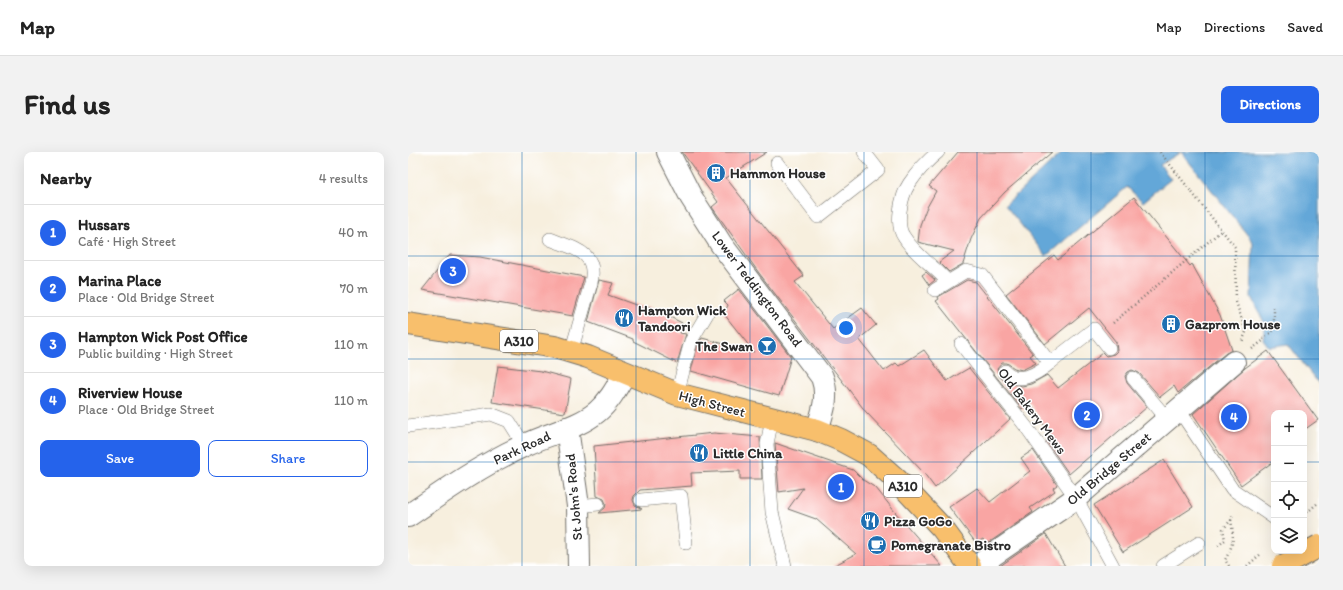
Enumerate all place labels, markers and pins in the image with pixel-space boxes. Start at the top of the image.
building icon: Hammon House [705,162,727,184]
place label: Hammon House [730,165,826,182]
pin: 3 [440,256,466,286]
place label: Hampton Wick Tandoori [637,302,727,335]
restaurant icon: Hampton Wick Tandoori [613,307,635,329]
building icon: Gazprom House [1160,313,1182,335]
place label: Gazprom House [1185,316,1281,333]
bar icon: The Swan [756,335,778,357]
place label: The Swan [695,338,753,355]
pin: 2 [1074,400,1100,430]
pin: 4 [1221,402,1247,432]
restaurant icon: Little China [688,442,710,464]
place label: Little China [713,445,783,462]
pin: 1 [828,472,854,502]
restaurant icon: Pizza GoGo [859,510,881,532]
place label: Pizza GoGo [884,513,952,530]
cafe icon: Pomegranate Bistro [866,534,888,556]
place label: Pomegranate Bistro [891,537,1011,554]

